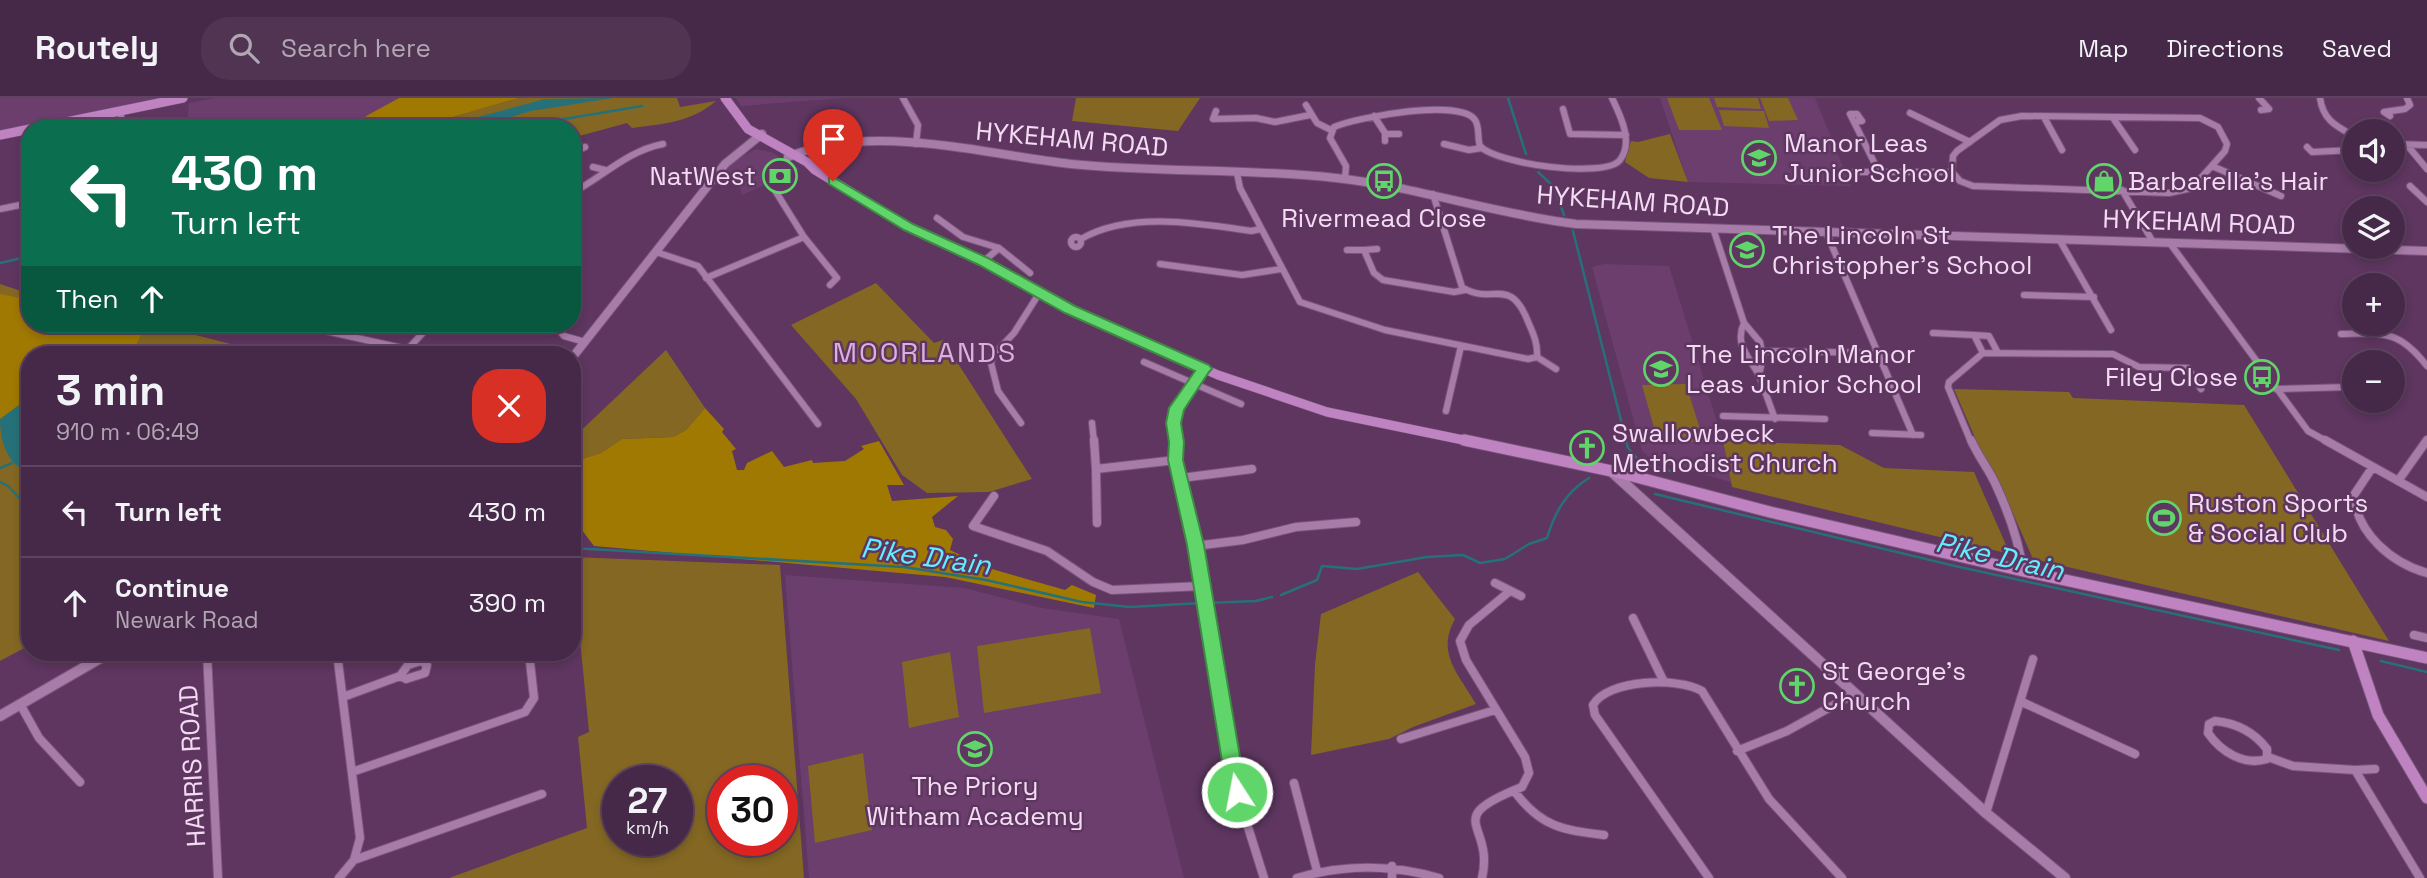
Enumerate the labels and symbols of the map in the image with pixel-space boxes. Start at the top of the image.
pin [803,109,863,181]
street label: HYKEHAM ROAD [974,114,1170,164]
place label: Manor Leas Junior School [1784,126,1955,190]
school or university icon: Manor Leas Junior School [1740,139,1778,177]
bank icon: NatWest [761,157,799,195]
place label: NatWest [650,159,756,193]
bus stop icon: Rivermead Close [1365,162,1403,200]
shop icon: Barbarella's Hair [2085,162,2123,200]
place label: Barbarella's Hair [2128,164,2328,198]
street label: HYKEHAM ROAD [1535,177,1731,225]
place label: Rivermead Close [1281,201,1487,235]
street label: HYKEHAM ROAD [2102,202,2296,242]
place label: The Lincoln St Christopher's School [1772,218,2032,282]
school or university icon: The Lincoln St Christopher's School [1728,231,1766,269]
district label: MOORLANDS [833,334,1017,370]
place label: The Lincoln Manor Leas Junior School [1686,337,1922,401]
school or university icon: The Lincoln Manor Leas Junior School [1642,350,1680,388]
bus stop icon: Filey Close [2243,358,2281,396]
place label: Filey Close [2105,360,2238,394]
place label: Swallowbeck Methodist Church [1612,416,1838,480]
church icon: Swallowbeck Methodist Church [1568,429,1606,467]
place label: Ruston Sports & Social Club [2188,486,2368,550]
sports icon: Ruston Sports & Social Club [2145,499,2183,537]
water label: Pike Drain [1932,524,2068,588]
water label: Pike Drain [859,529,994,583]
place label: St George's Church [1822,654,1966,718]
church icon: St George's Church [1778,667,1816,705]
street label: HARRIS ROAD [171,684,213,848]
school or university icon: The Priory Witham Academy [956,730,994,768]
position arrow [1200,755,1274,829]
speed limit sign: 30 [707,765,798,856]
place label: The Priory Witham Academy [866,769,1084,833]

